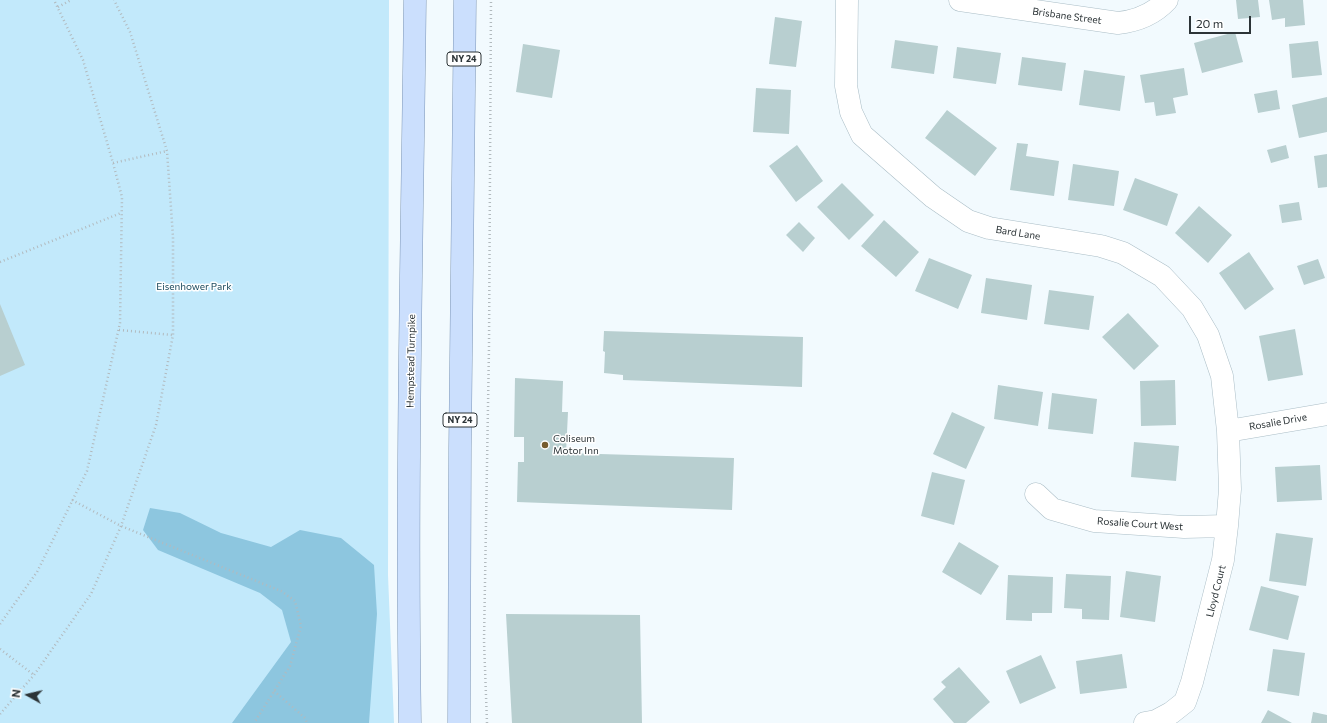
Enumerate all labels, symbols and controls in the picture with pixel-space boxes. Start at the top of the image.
street label: Brisbane Street [1032,5,1102,27]
scale bar [1191,8,1253,34]
text: 20 m [1196,16,1223,30]
road number: NY 24 [447,52,481,66]
street label: Bard Lane [995,224,1041,242]
park label: Eisenhower Park [156,281,232,293]
street label: Hempstead Turnpike [404,314,418,408]
street label: Rosalie Drive [1248,411,1308,433]
road number: NY 24 [443,413,477,427]
place label: Coliseum Motor Inn [553,433,599,456]
marker: Coliseum Motor Inn [540,440,550,450]
street label: Rosalie Court West [1097,515,1183,533]
street label: Lloyd Court [1204,564,1228,618]
north arrow [8,675,48,715]
text: N [9,688,23,698]

